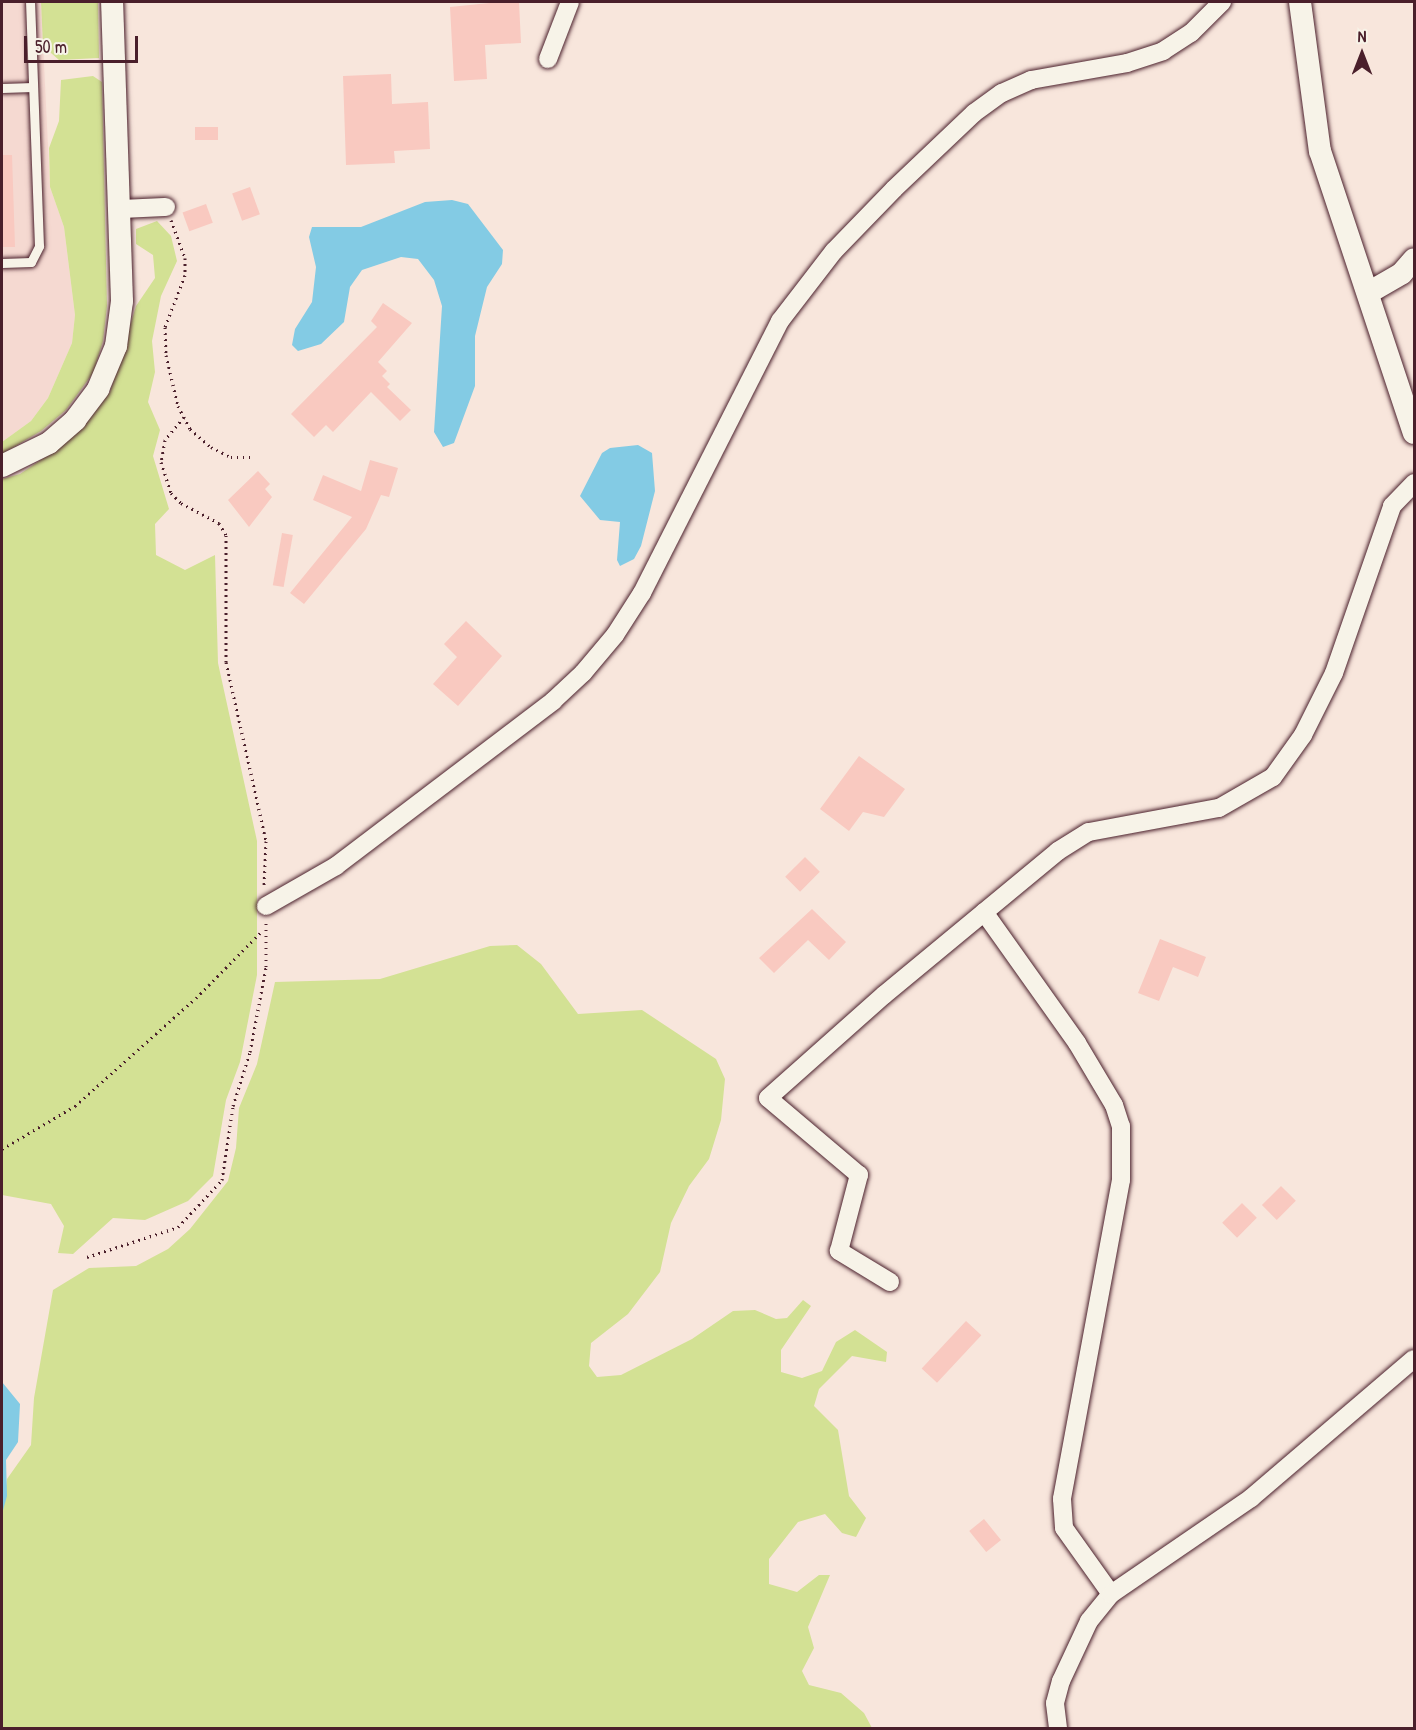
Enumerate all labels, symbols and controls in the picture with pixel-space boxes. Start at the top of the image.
scale bar [27,24,141,62]
north arrow [1332,24,1392,84]
text: N [1358,25,1366,47]
text: 50 m [35,34,67,59]

